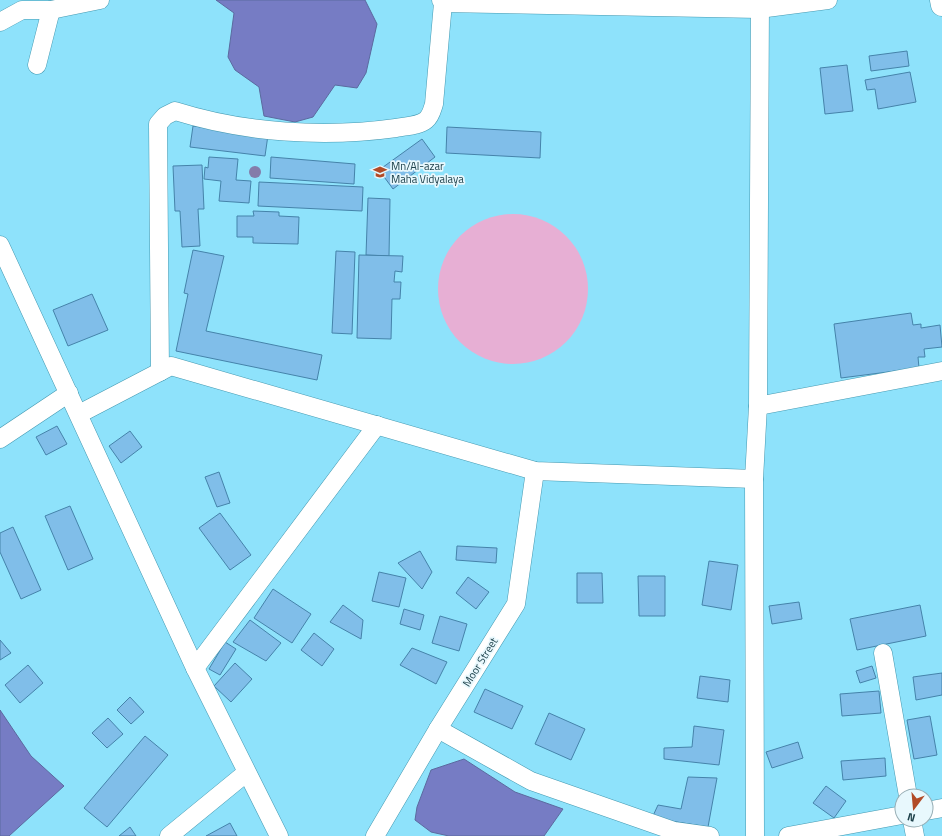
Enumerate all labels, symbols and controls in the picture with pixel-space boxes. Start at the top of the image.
place label: Mn/Al-azar Maha Vidyalaya [391,158,464,187]
school or university icon: Mn/Al-azar Maha Vidyalaya [372,164,388,180]
street label: Moor Street [459,634,502,690]
north arrow [894,788,934,828]
text: N [905,809,917,826]

